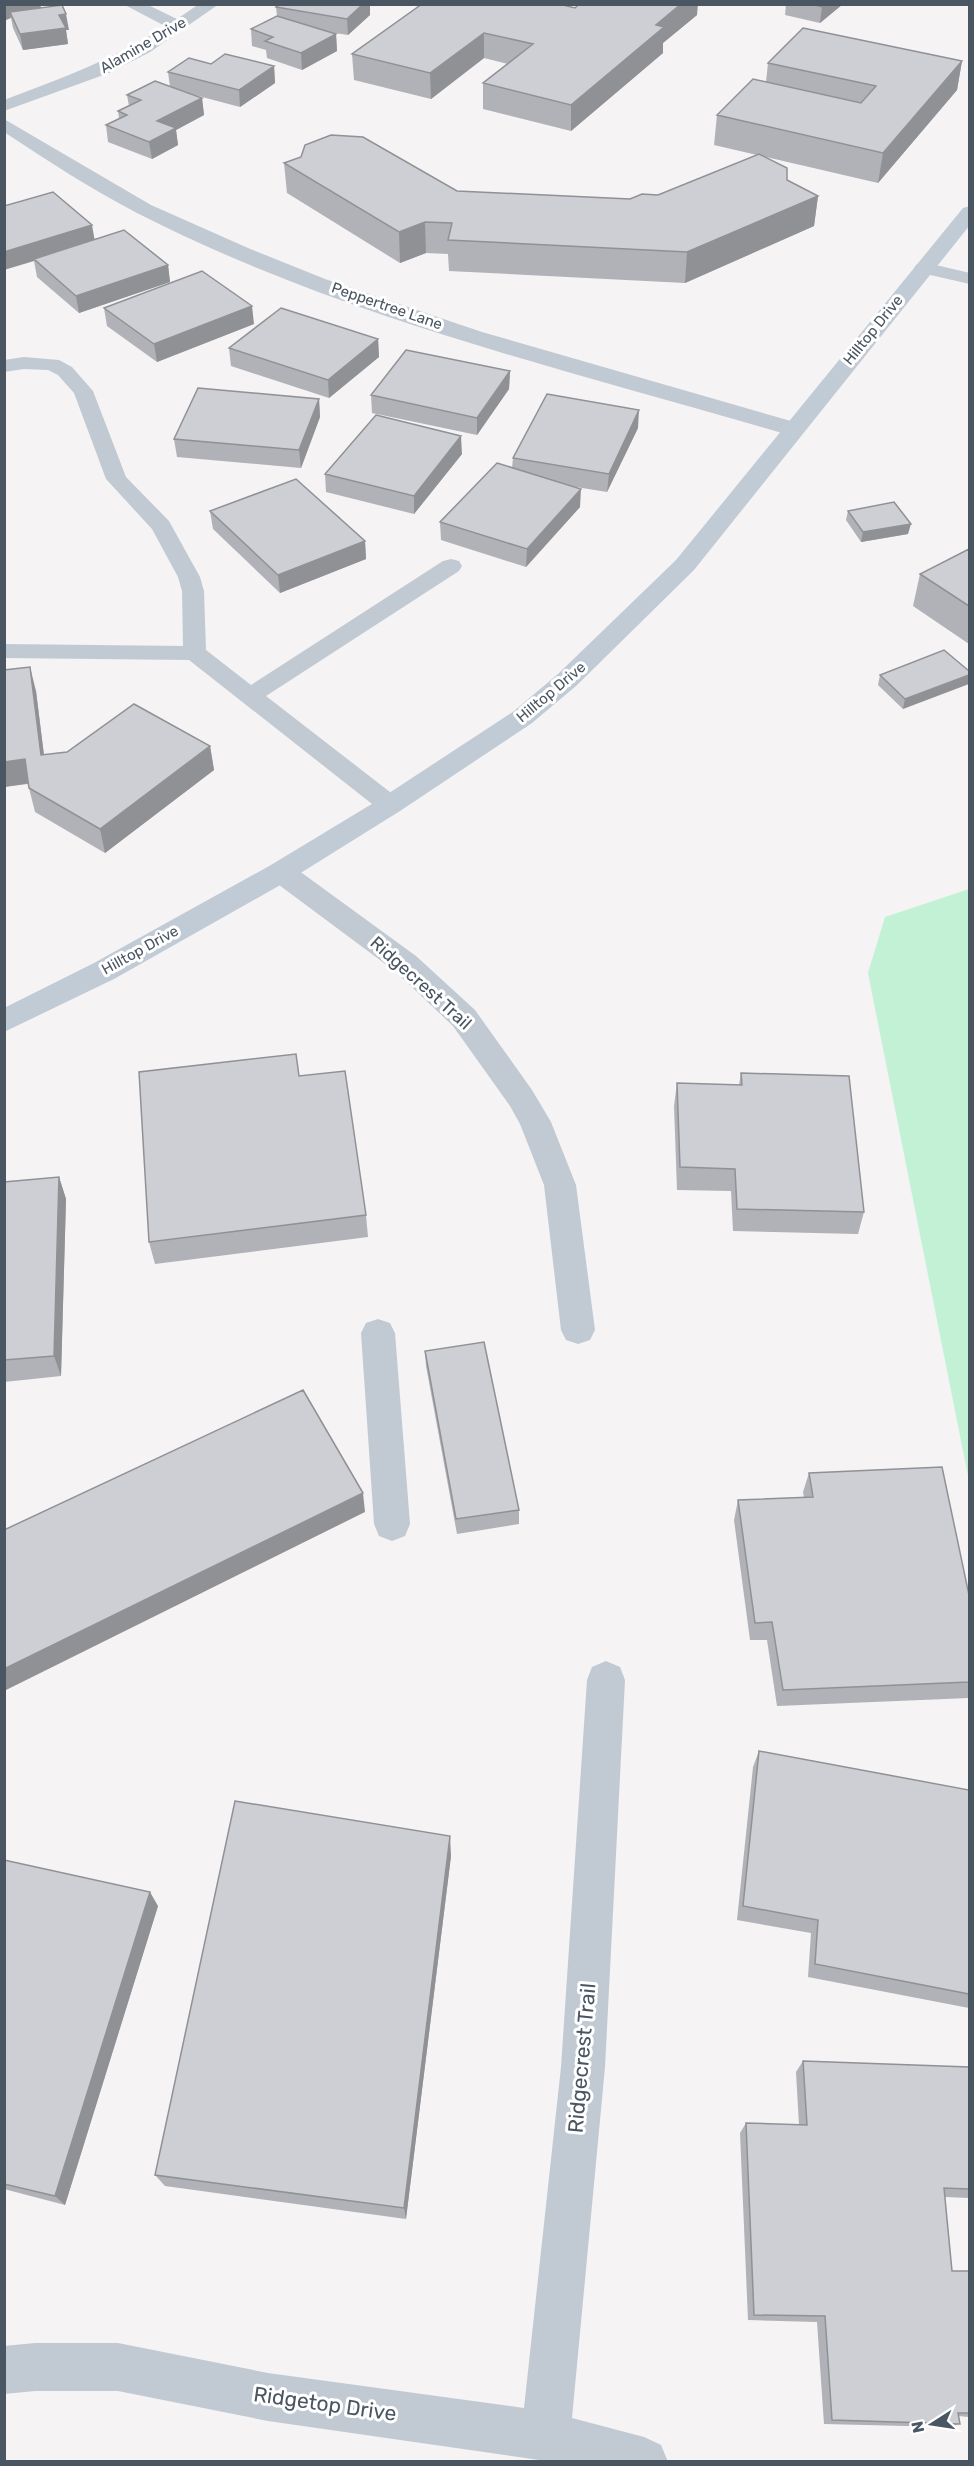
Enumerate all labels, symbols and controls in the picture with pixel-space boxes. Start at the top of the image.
street label: Alamine Drive [97,13,189,77]
street label: Peppertree Lane [329,279,445,333]
street label: Hilltop Drive [839,291,907,369]
street label: Hilltop Drive [513,658,589,726]
street label: Hilltop Drive [99,922,181,978]
street label: Ridgecrest Trail [366,932,476,1034]
street label: Ridgecrest Trail [562,1982,601,2134]
street label: Ridgetop Drive [252,2381,398,2426]
north arrow [902,2394,962,2454]
text: N [907,2419,928,2435]

